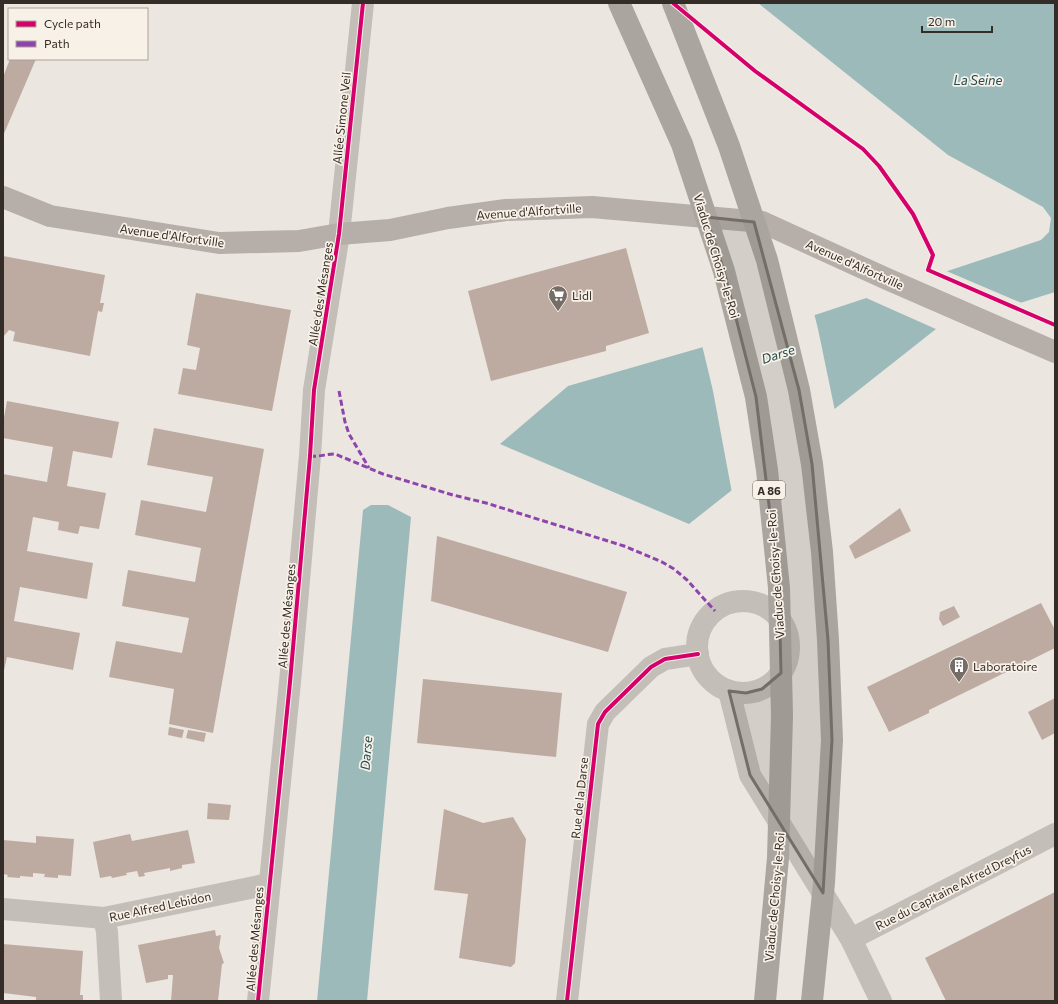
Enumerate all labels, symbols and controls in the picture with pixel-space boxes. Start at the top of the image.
legend [8,8,148,60]
scale bar [922,8,992,34]
text: 20 m [928,14,955,28]
text: Cycle path [44,16,101,30]
text: Path [44,36,70,50]
street label: Allée Simone Veil [329,71,353,165]
water label: La Seine [954,72,1003,88]
street label: Viaduc de Choisy-le-Roi [691,192,743,320]
street label: Avenue d'Alfortville [476,200,582,222]
street label: Avenue d'Alfortville [119,221,225,249]
street label: Avenue d'Alfortville [804,236,906,292]
street label: Allée des Mésanges [305,241,335,347]
supermarket icon: Lidl [547,284,569,312]
place label: Lidl [572,288,592,302]
water label: Darse [759,341,797,367]
road number: A 86 [753,481,785,499]
street label: Viaduc de Choisy-le-Roi [764,509,786,639]
street label: Allée des Mésanges [274,563,298,669]
building icon: Laboratoire [948,655,970,683]
place label: Laboratoire [973,659,1037,673]
water label: Darse [357,735,375,771]
street label: Rue de la Darse [568,757,590,839]
street label: Viaduc de Choisy-le-Roi [761,832,787,962]
street label: Rue du Capitaine Alfred Dreyfus [873,842,1033,932]
street label: Allée des Mésanges [242,886,266,992]
street label: Rue Alfred Lebidon [108,888,212,924]

